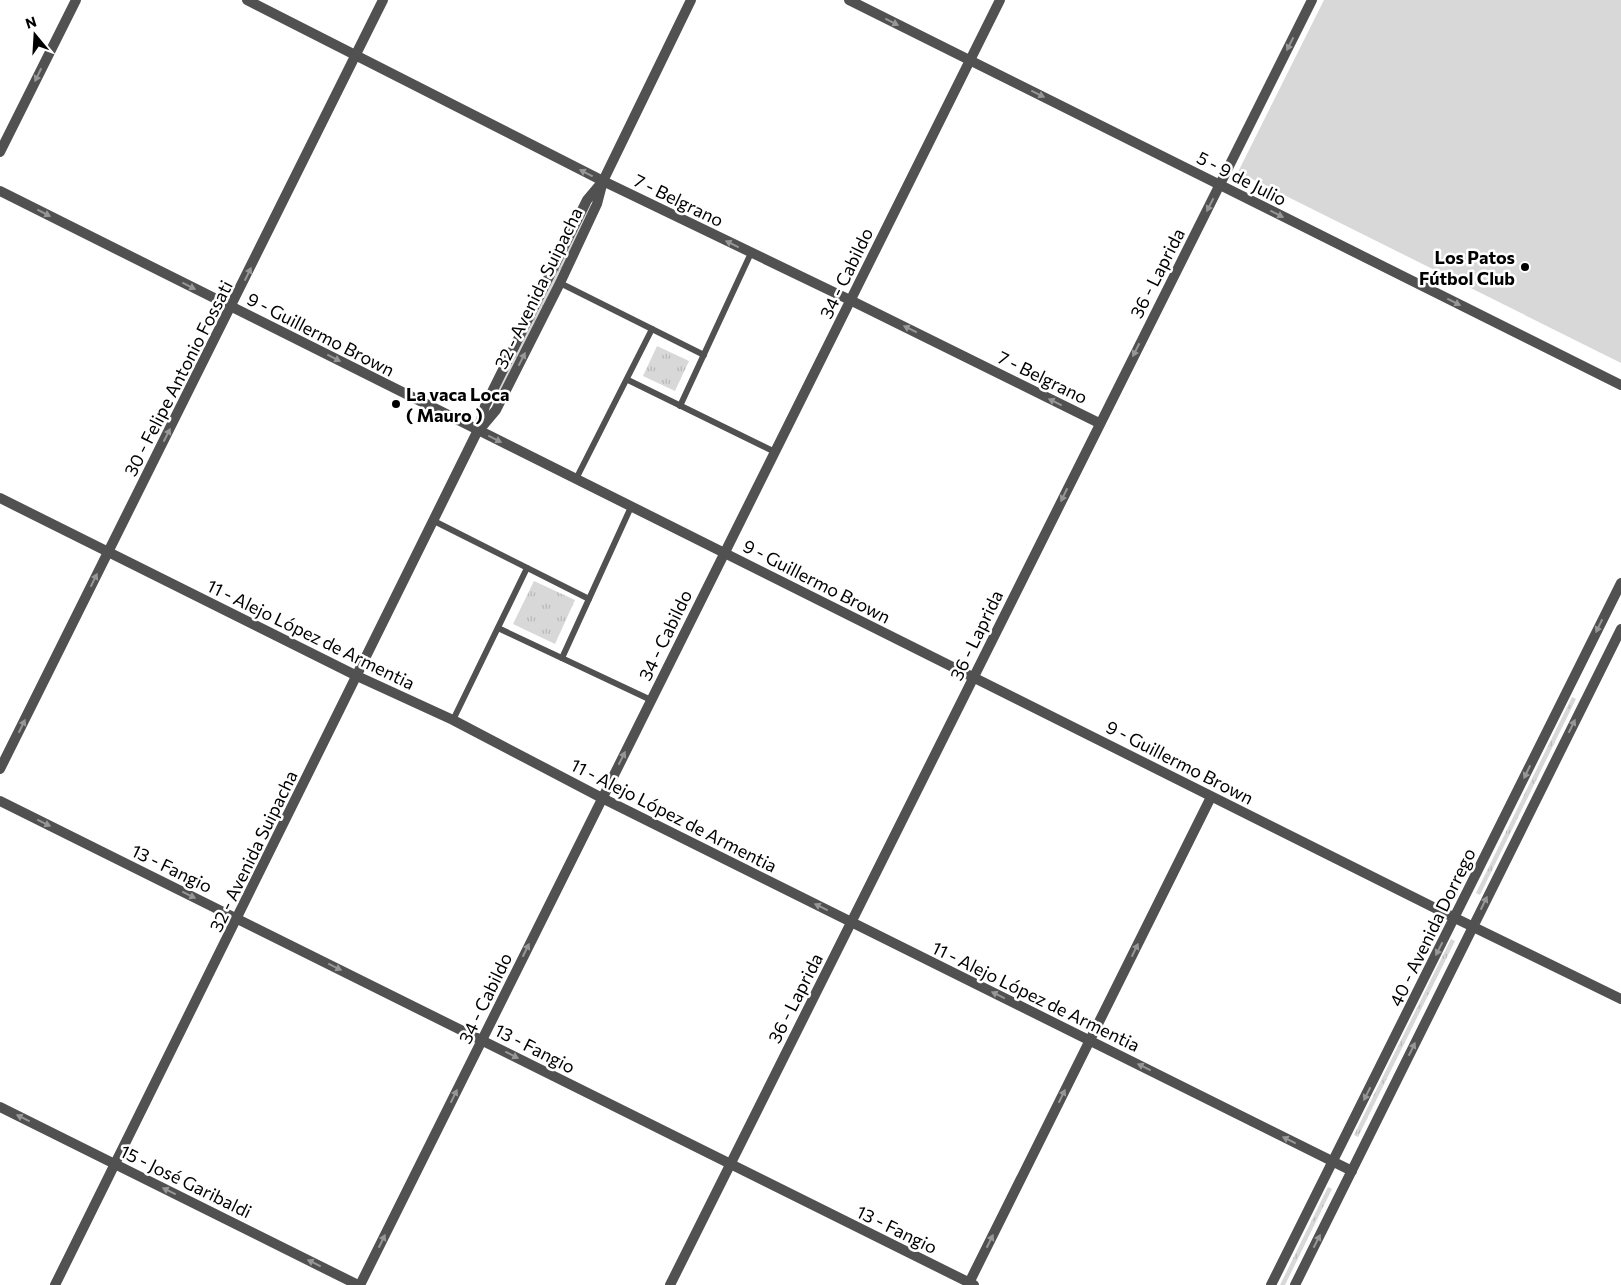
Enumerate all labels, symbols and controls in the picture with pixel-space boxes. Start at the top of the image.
north arrow [10,10,60,60]
text: N [23,12,38,32]
one-way arrow [885,18,900,26]
one-way arrow [1286,36,1294,51]
one-way arrow [34,68,42,82]
one-way arrow [1031,90,1045,98]
street label: 5 - 9 de Julio [1193,146,1291,210]
one-way arrow [579,169,593,177]
street label: 7 - Belgrano [631,169,727,231]
one-way arrow [1206,197,1214,212]
street label: 32 - Avenida Suipacha [489,204,587,372]
one-way arrow [36,209,51,217]
one-way arrow [1270,210,1284,218]
street label: 34 - Cabildo [815,224,877,322]
street label: 36 - Laprida [1125,224,1189,322]
one-way arrow [725,240,739,248]
place label: Los Patos Fútbol Club [1419,246,1515,289]
marker: Los Patos Fútbol Club [1519,261,1531,273]
one-way arrow [244,267,252,281]
street label: 30 - Felipe Antonio Fossati [119,276,237,480]
one-way arrow [182,282,196,290]
street label: 9 - Guillermo Brown [244,287,398,381]
one-way arrow [1447,298,1461,306]
one-way arrow [903,325,917,333]
one-way arrow [1132,342,1140,357]
street label: 7 - Belgrano [995,346,1091,408]
one-way arrow [518,352,526,366]
one-way arrow [327,354,342,363]
place label: La vaca Loca ( Mauro ) [406,383,510,426]
marker: La vaca Loca ( Mauro ) [390,398,402,410]
one-way arrow [1048,398,1063,406]
one-way arrow [163,428,171,442]
one-way arrow [488,435,503,443]
one-way arrow [1059,488,1067,502]
street label: 9 - Guillermo Brown [740,534,894,628]
one-way arrow [90,573,98,588]
street label: 11 - Alejo López de Armentia [203,574,419,694]
street label: 34 - Cabildo [634,586,696,684]
street label: 36 - Laprida [945,586,1007,684]
one-way arrow [1595,619,1603,633]
street label: 9 - Guillermo Brown [1103,715,1257,809]
one-way arrow [18,719,26,733]
one-way arrow [1568,719,1576,734]
one-way arrow [618,751,626,765]
street label: 11 - Alejo López de Armentia [567,753,781,877]
one-way arrow [1523,765,1531,779]
street label: 32 - Avenida Suipacha [204,767,302,935]
one-way arrow [37,819,51,827]
street label: 13 - Fangio [128,839,216,897]
street label: 40 - Avenida Dorrego [1384,844,1480,1010]
one-way arrow [182,891,196,899]
one-way arrow [1480,896,1488,910]
one-way arrow [814,903,829,911]
street label: 11 - Alejo López de Armentia [928,936,1144,1056]
one-way arrow [1435,942,1443,956]
one-way arrow [522,943,531,958]
one-way arrow [1131,943,1139,958]
street label: 34 - Cabildo [454,949,516,1047]
street label: 36 - Laprida [763,949,827,1047]
one-way arrow [328,963,342,971]
one-way arrow [991,991,1005,999]
street label: 13 - Fangio [491,1018,579,1078]
one-way arrow [1408,1042,1416,1056]
one-way arrow [505,1051,519,1059]
one-way arrow [1136,1063,1151,1071]
one-way arrow [1362,1087,1370,1101]
one-way arrow [450,1089,458,1103]
one-way arrow [1058,1089,1066,1103]
one-way arrow [16,1114,30,1122]
one-way arrow [1282,1136,1296,1144]
street label: 15 - José Garibaldi [117,1140,255,1222]
one-way arrow [161,1187,176,1195]
street label: 13 - Fangio [853,1200,941,1258]
one-way arrow [378,1234,386,1249]
one-way arrow [986,1234,994,1249]
one-way arrow [1312,1234,1321,1249]
one-way arrow [307,1259,321,1267]

